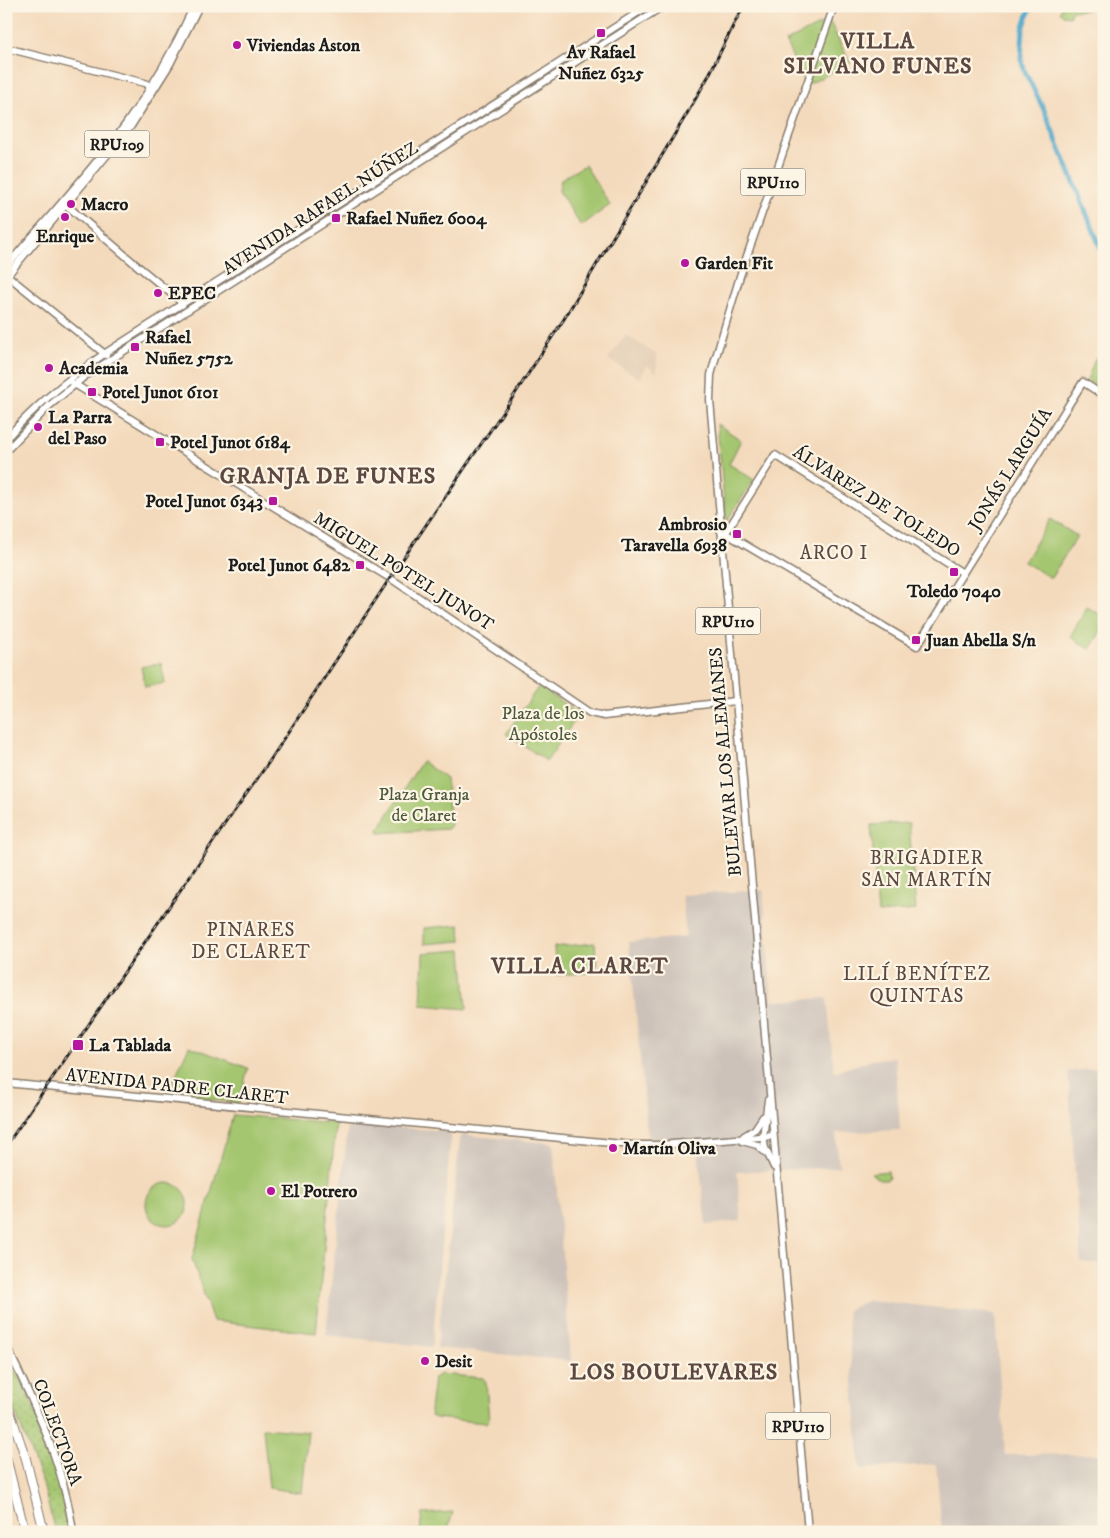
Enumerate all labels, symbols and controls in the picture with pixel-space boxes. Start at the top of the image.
marker: Av Rafael Nuñez 6325 [595,27,607,39]
district label: VILLA SILVANO FUNES [784,28,973,80]
place label: Viviendas Aston [246,35,361,57]
marker: Viviendas Aston [231,39,243,51]
place label: Av Rafael Nuñez 6325 [558,42,644,85]
road number: RPU109 [84,130,150,158]
street label: AVENIDA RAFAEL NÚÑEZ [218,136,423,280]
road number: RPU110 [740,168,806,196]
place label: Macro [81,194,129,216]
marker: Macro [65,198,77,210]
place label: Rafael Nuñez 6004 [346,208,487,230]
marker: Enrique [59,211,71,223]
marker: Rafael Nuñez 6004 [330,212,342,224]
place label: Enrique [36,226,95,248]
place label: Garden Fit [695,253,773,275]
marker: Garden Fit [679,257,691,269]
place label: EPEC [168,283,216,305]
marker: EPEC [152,287,164,299]
place label: Rafael Nuñez 5752 [145,327,234,370]
marker: Rafael Nuñez 5752 [129,341,141,353]
place label: Academia [58,358,128,380]
marker: Academia [43,362,55,374]
place label: Potel Junot 6101 [102,382,219,404]
marker: Potel Junot 6101 [86,386,98,398]
street label: JONÁS LARGUÍA [962,403,1058,537]
place label: La Parra del Paso [48,407,112,450]
marker: La Parra del Paso [32,421,44,433]
place label: Potel Junot 6184 [170,432,290,454]
marker: Potel Junot 6184 [154,436,166,448]
street label: ÁLVAREZ DE TOLEDO [789,440,965,562]
district label: GRANJA DE FUNES [220,463,436,490]
place label: Potel Junot 6343 [145,491,263,513]
marker: Potel Junot 6343 [267,495,279,507]
street label: MIGUEL POTEL JUNOT [309,507,498,637]
place label: Ambrosio Taravella 6938 [620,514,727,557]
marker: Ambrosio Taravella 6938 [731,528,743,540]
district label: ARCO I [800,542,868,565]
place label: Potel Junot 6482 [228,555,351,577]
marker: Potel Junot 6482 [354,559,366,571]
marker: Toledo 7040 [948,566,960,578]
place label: Toledo 7040 [906,581,1001,603]
road number: RPU110 [696,608,760,634]
place label: Juan Abella S/n [924,630,1036,652]
marker: Juan Abella S/n [910,634,922,646]
street label: BULEVAR LOS ALEMANES [705,646,747,877]
park label: Plaza de los Apóstoles [501,703,585,746]
park label: Plaza Granja de Claret [378,784,470,827]
district label: BRIGADIER SAN MARTÍN [861,847,993,892]
district label: PINARES DE CLARET [191,919,311,964]
district label: VILLA CLARET [490,953,669,980]
district label: LILÍ BENÍTEZ QUINTAS [843,961,991,1008]
place label: La Tablada [89,1035,172,1057]
marker: La Tablada [71,1038,85,1052]
street label: AVENIDA PADRE CLARET [64,1064,290,1110]
place label: Martín Oliva [623,1138,716,1160]
marker: Martín Oliva [607,1142,619,1154]
place label: El Potrero [281,1181,357,1203]
marker: El Potrero [265,1185,277,1197]
place label: Desit [435,1351,472,1373]
marker: Desit [419,1355,431,1367]
district label: LOS BOULEVARES [570,1359,778,1386]
street label: COLECTORA [28,1376,87,1489]
road number: RPU110 [766,1412,830,1440]

